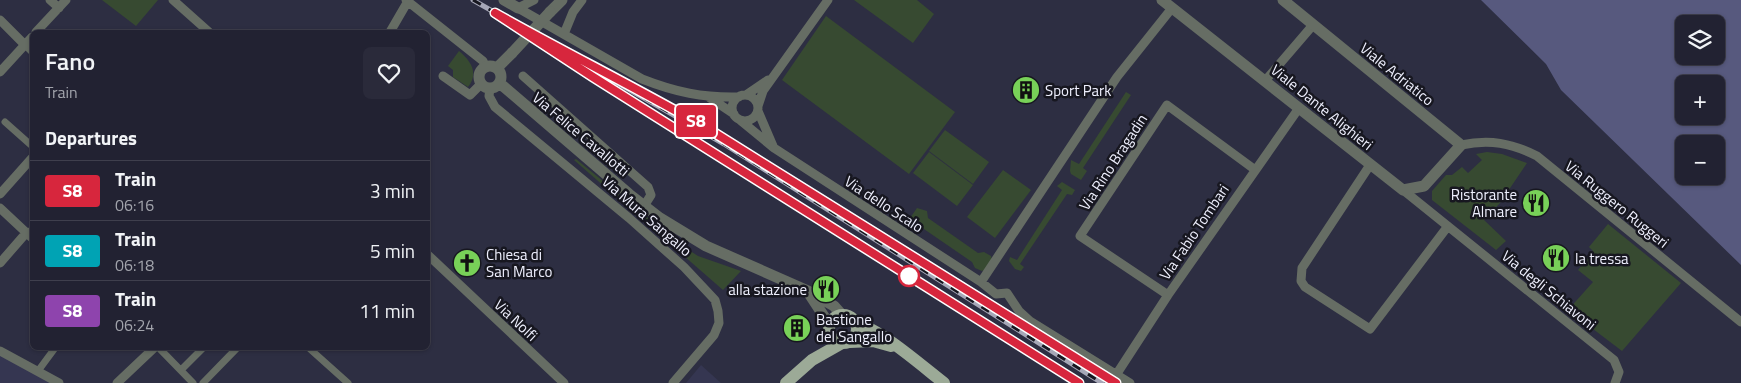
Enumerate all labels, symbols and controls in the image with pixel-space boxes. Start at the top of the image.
map controls [1675,15,1725,185]
button: layers [1675,15,1725,65]
street label: Viale Adriatico [1355,37,1439,111]
text: Fano [45,43,95,79]
button: heart [363,47,415,99]
street label: Viale Dante Alighieri [1266,58,1378,156]
building icon: Sport Park [1011,75,1041,105]
button: + [1675,75,1725,125]
place label: Sport Park [1045,79,1111,102]
text: Train [45,80,78,104]
street label: Via Felice Cavallotti [527,86,635,182]
line badge: S8 [674,105,718,137]
text: S8 [686,107,706,134]
street label: Via Rino Bragadin [1073,109,1153,215]
text: Departures [45,123,137,152]
button: − [1675,135,1725,185]
street label: Via Ruggero Ruggeri [1560,155,1674,253]
text: Train [115,164,156,193]
street label: Via Mura Sangallo [597,170,697,262]
street label: Via dello Scalo [840,170,928,238]
text: 3 min [370,176,415,205]
text: S8 [63,177,82,204]
street label: Via Fabio Tombari [1153,180,1235,284]
place label: Ristorante Almare [1451,183,1517,223]
restaurant icon: Ristorante Almare [1521,188,1551,218]
text: 06:16 [115,193,154,217]
text: Train [115,224,156,253]
text: 5 min [370,236,415,265]
text: S8 [63,237,82,264]
place label: Chiesa di San Marco [486,243,553,283]
restaurant icon: la tressa [1541,243,1571,273]
street label: Via degli Schiavoni [1497,245,1601,335]
place label: la tressa [1575,247,1629,270]
church icon: Chiesa di San Marco [452,248,482,278]
text: 06:18 [115,253,154,277]
unlabelled marker [898,265,920,287]
restaurant icon: alla stazione [811,274,841,304]
place label: alla stazione [728,278,807,301]
text: Train [115,284,156,313]
street label: Via Nolfi [489,294,543,346]
text: 11 min [359,296,415,325]
text: S8 [63,297,82,324]
place label: Bastione del Sangallo [816,308,892,348]
text: 06:24 [115,313,154,337]
building icon: Bastione del Sangallo [782,313,812,343]

